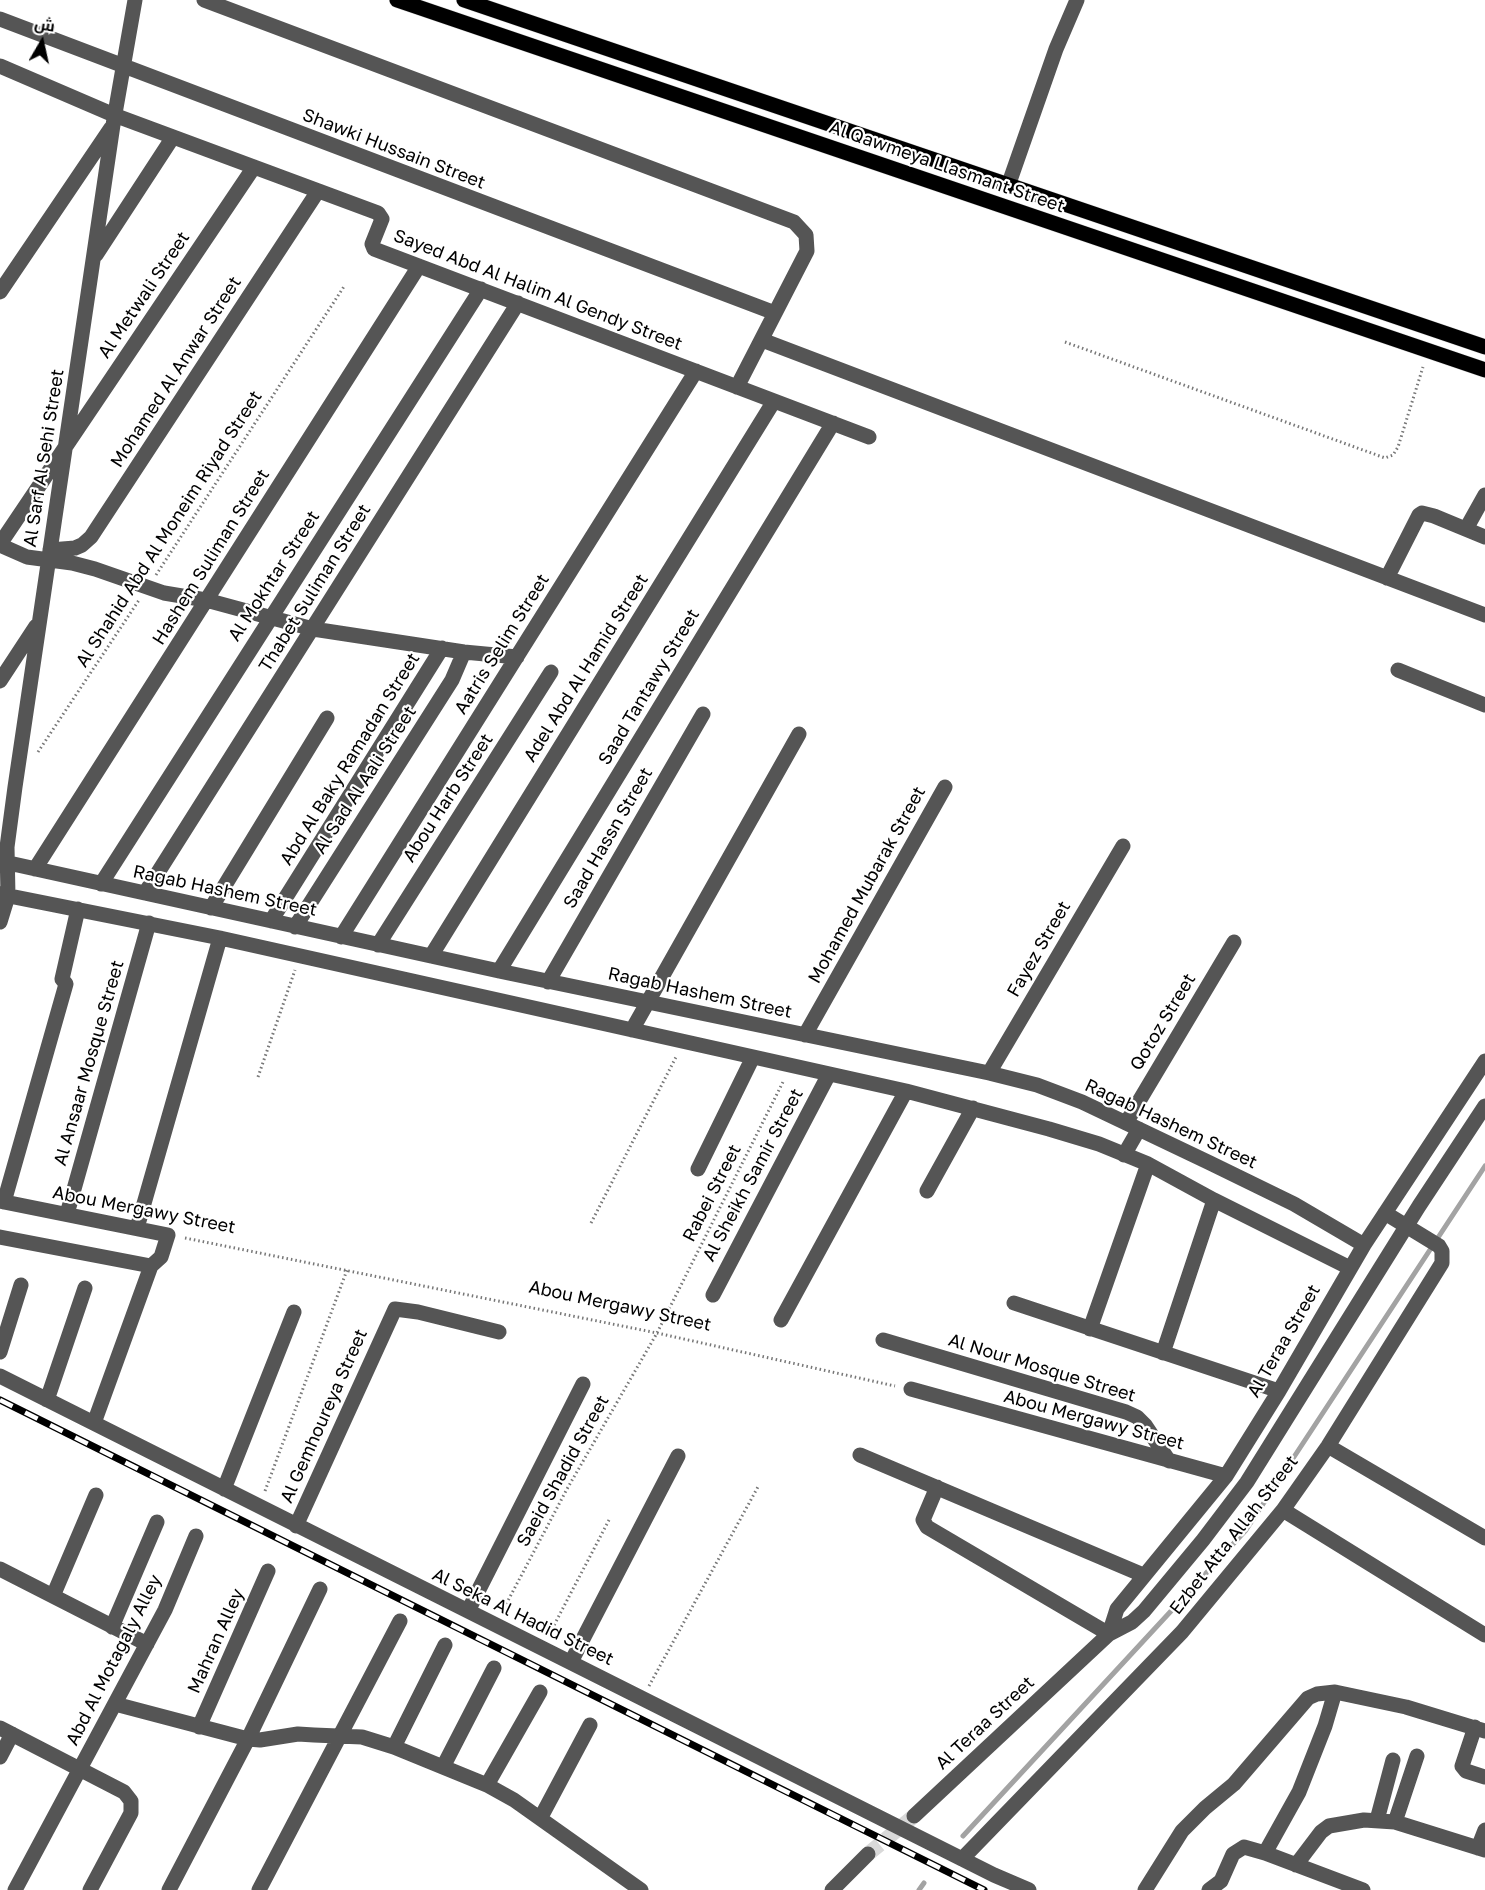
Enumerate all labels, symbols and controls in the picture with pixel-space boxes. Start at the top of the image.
north arrow [12,12,72,72]
text: ش [33,13,57,36]
street label: Shawki Hussain Street [300,104,488,194]
street label: Al Qawmeya Llasmant Street [826,116,1068,218]
street label: Sayed Abd Al Halim Al Gendy Street [391,225,685,355]
street label: Al Metwali Street [94,228,194,362]
street label: Mohamed Al Anwar Street [106,272,246,472]
street label: Al Sarf Al Sehi Street [19,368,69,548]
street label: Al Shahid Abd Al Moneim Riyad Street [71,387,267,671]
street label: Hashem Suliman Street [148,465,274,649]
street label: Thabet Suliman Street [255,500,375,676]
street label: Al Mokhtar Street [224,507,324,645]
street label: Aatris Selim Street [450,570,554,718]
street label: Adel Abd Al Hamid Street [519,570,653,766]
street label: Saad Tantawy Street [594,605,704,769]
street label: Abd Al Baky Ramadan Street [276,649,424,869]
street label: Al Sad Al Aali Street [309,702,421,858]
street label: Abou Harb Street [398,730,498,866]
street label: Saad Hassn Street [559,764,657,912]
street label: Mohamed Mubarak Street [804,783,930,987]
street label: Ragab Hashem Street [131,861,319,921]
street label: Fayez Street [1003,897,1075,1001]
street label: Al Ansaar Mosque Street [49,958,129,1168]
street label: Ragab Hashem Street [606,963,794,1023]
street label: Qotoz Street [1126,970,1200,1074]
street label: Ragab Hashem Street [1081,1075,1261,1173]
street label: Al Sheikh Samir Street [698,1085,808,1265]
street label: Rabei Street [678,1141,746,1245]
street label: Abou Mergawy Street [51,1182,237,1238]
street label: Abou Mergawy Street [527,1276,713,1336]
street label: Al Teraa Street [1243,1281,1325,1401]
street label: Al Gemhoureya Street [276,1326,372,1506]
street label: Al Nour Mosque Street [946,1329,1138,1407]
street label: Abou Mergawy Street [1001,1386,1187,1454]
street label: Saeid Shadid Street [512,1391,614,1551]
street label: Ezbet Atta Allah Street [1165,1451,1303,1619]
street label: Al Seka Al Hadid Street [429,1564,617,1670]
street label: Abd Al Motagaly Alley [62,1571,166,1749]
street label: Mahran Alley [183,1585,249,1697]
street label: Al Teraa Street [931,1672,1039,1774]

